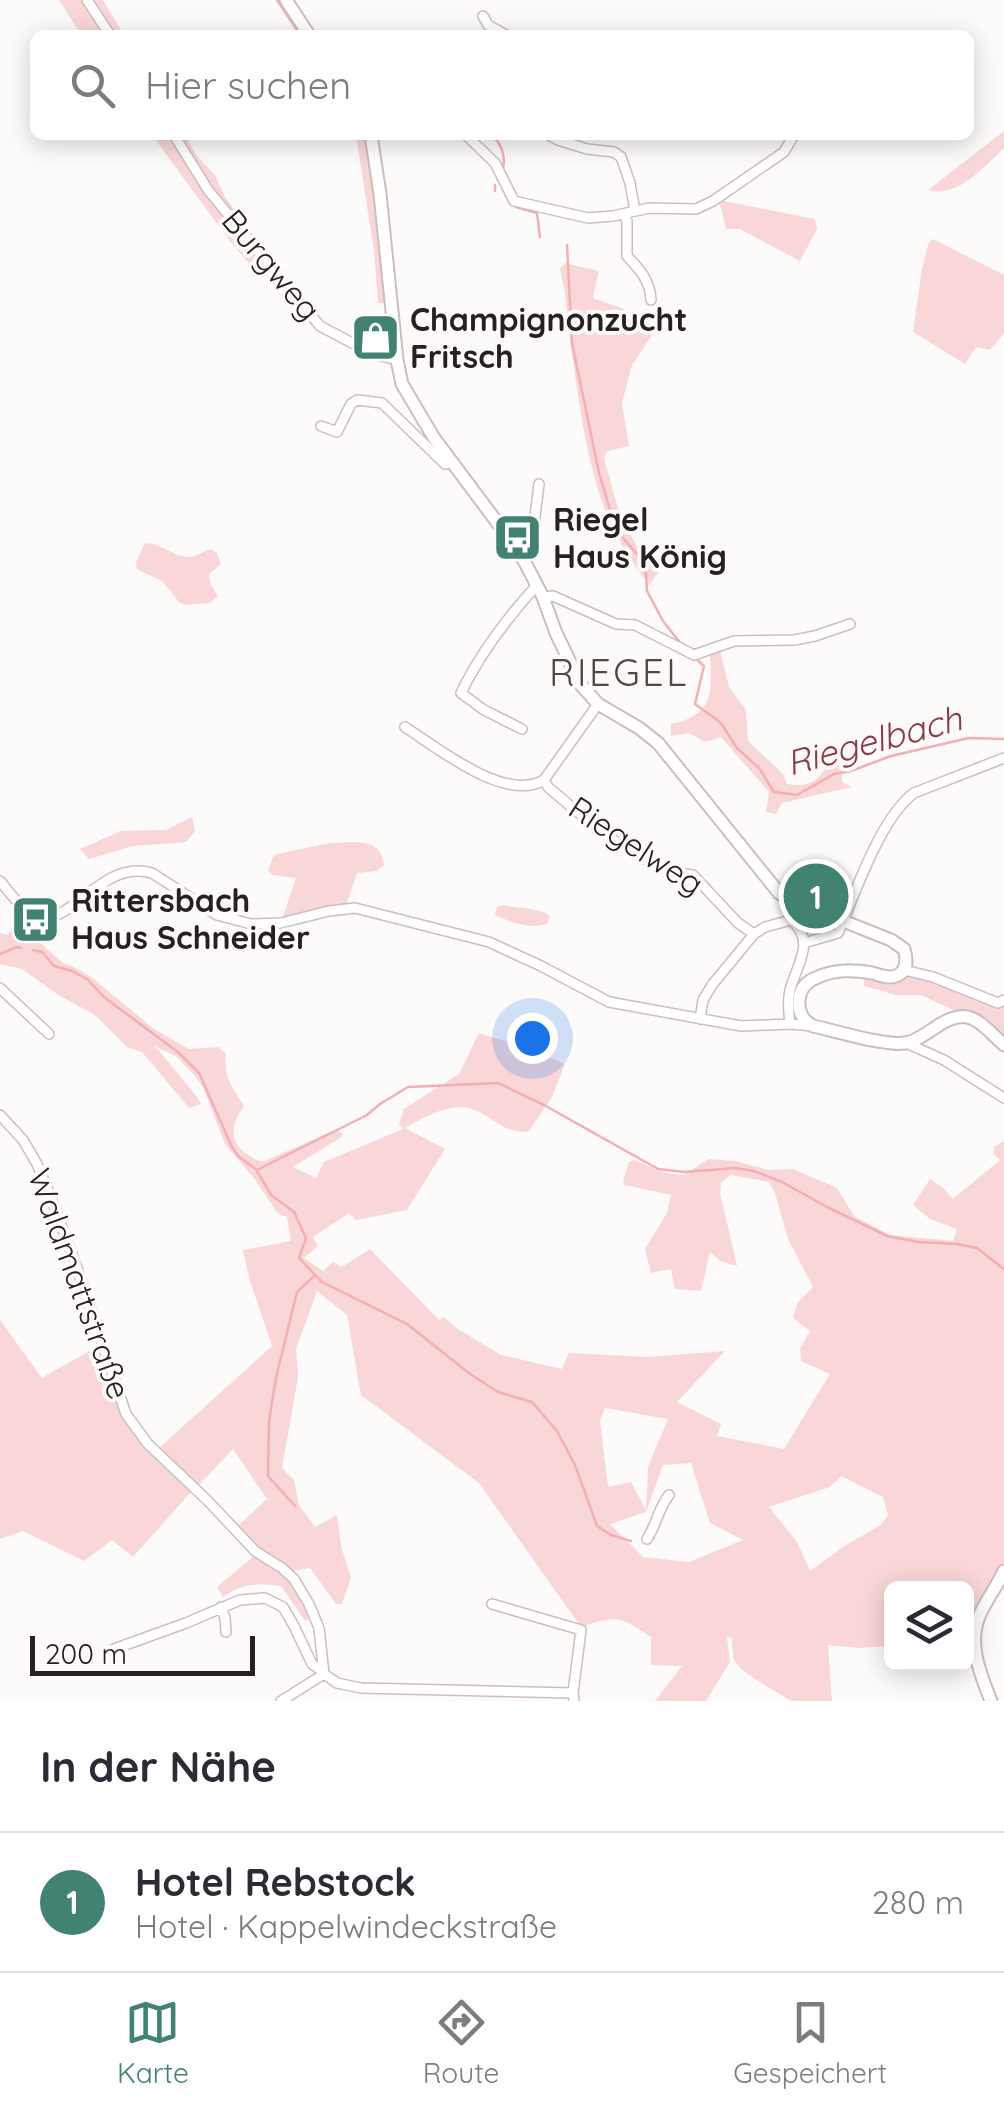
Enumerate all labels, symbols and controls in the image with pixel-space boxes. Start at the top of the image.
search box [30,30,974,140]
icon: search [65,58,120,113]
text: Hier suchen [145,61,351,109]
street label: Burgweg [214,201,330,328]
place label: Champignonzucht Fritsch [410,299,687,376]
shop icon: Champignonzucht Fritsch [349,312,401,364]
place label: Riegel Haus König [553,499,727,576]
bus stop icon: Riegel Haus König [492,512,544,564]
district label: RIEGEL [549,648,689,696]
water label: Riegelbach [781,695,967,785]
street label: Riegelweg [562,787,711,903]
pin: 1 [784,858,848,934]
place label: Rittersbach Haus Schneider [71,880,310,957]
bus stop icon: Rittersbach Haus Schneider [10,893,62,945]
your location [507,1013,558,1064]
street label: Waldmattstraße [20,1163,140,1404]
map controls [884,1581,974,1671]
button: layers [884,1581,974,1671]
scale bar [30,1631,255,1676]
text: 200 m [45,1636,127,1671]
text: In der Nähe [40,1740,276,1793]
text: Hotel Rebstock [135,1858,416,1906]
text: 1 [66,1882,79,1922]
text: 280 m [872,1882,964,1922]
text: Hotel · Kappelwindeckstraße [135,1906,557,1946]
tab: Karte [117,1995,189,2090]
tab: Route [423,1995,499,2090]
tab: Gespeichert [733,1995,887,2090]

